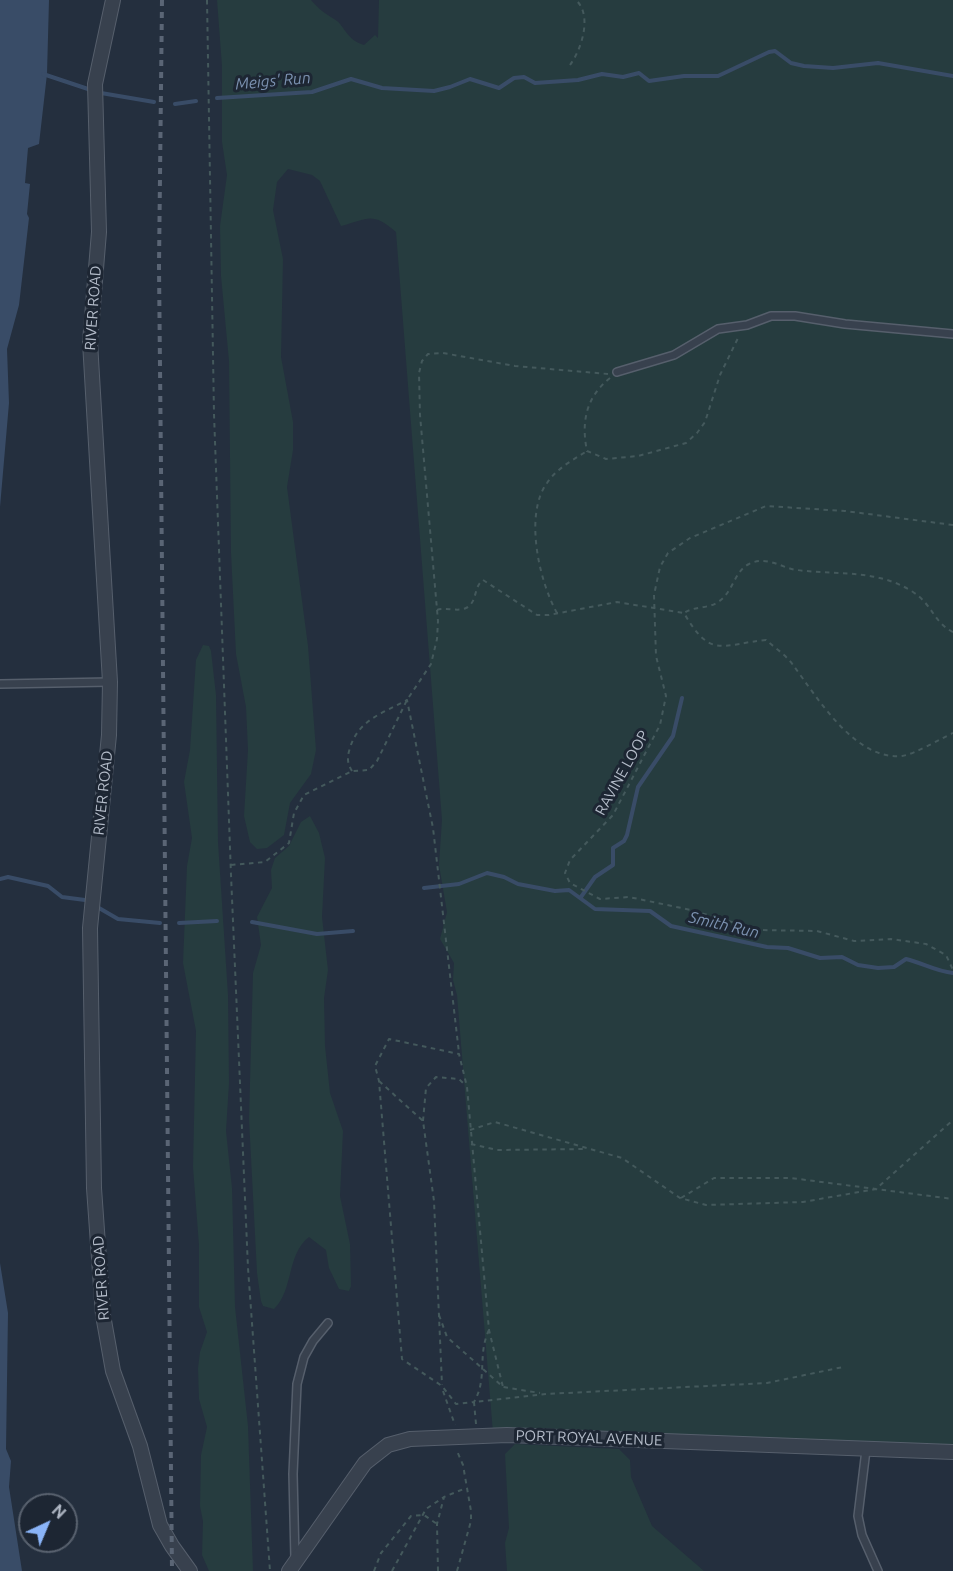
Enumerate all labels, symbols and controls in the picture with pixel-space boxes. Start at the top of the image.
water label: Meigs' Run [235,68,311,94]
street label: RIVER ROAD [81,265,105,351]
street label: RAVINE LOOP [591,727,653,819]
street label: RIVER ROAD [90,750,116,836]
water label: Smith Run [687,908,761,942]
street label: RIVER ROAD [89,1235,113,1321]
street label: PORT ROYAL AVENUE [515,1426,663,1450]
north arrow [18,1493,78,1553]
text: N [49,1501,70,1522]

